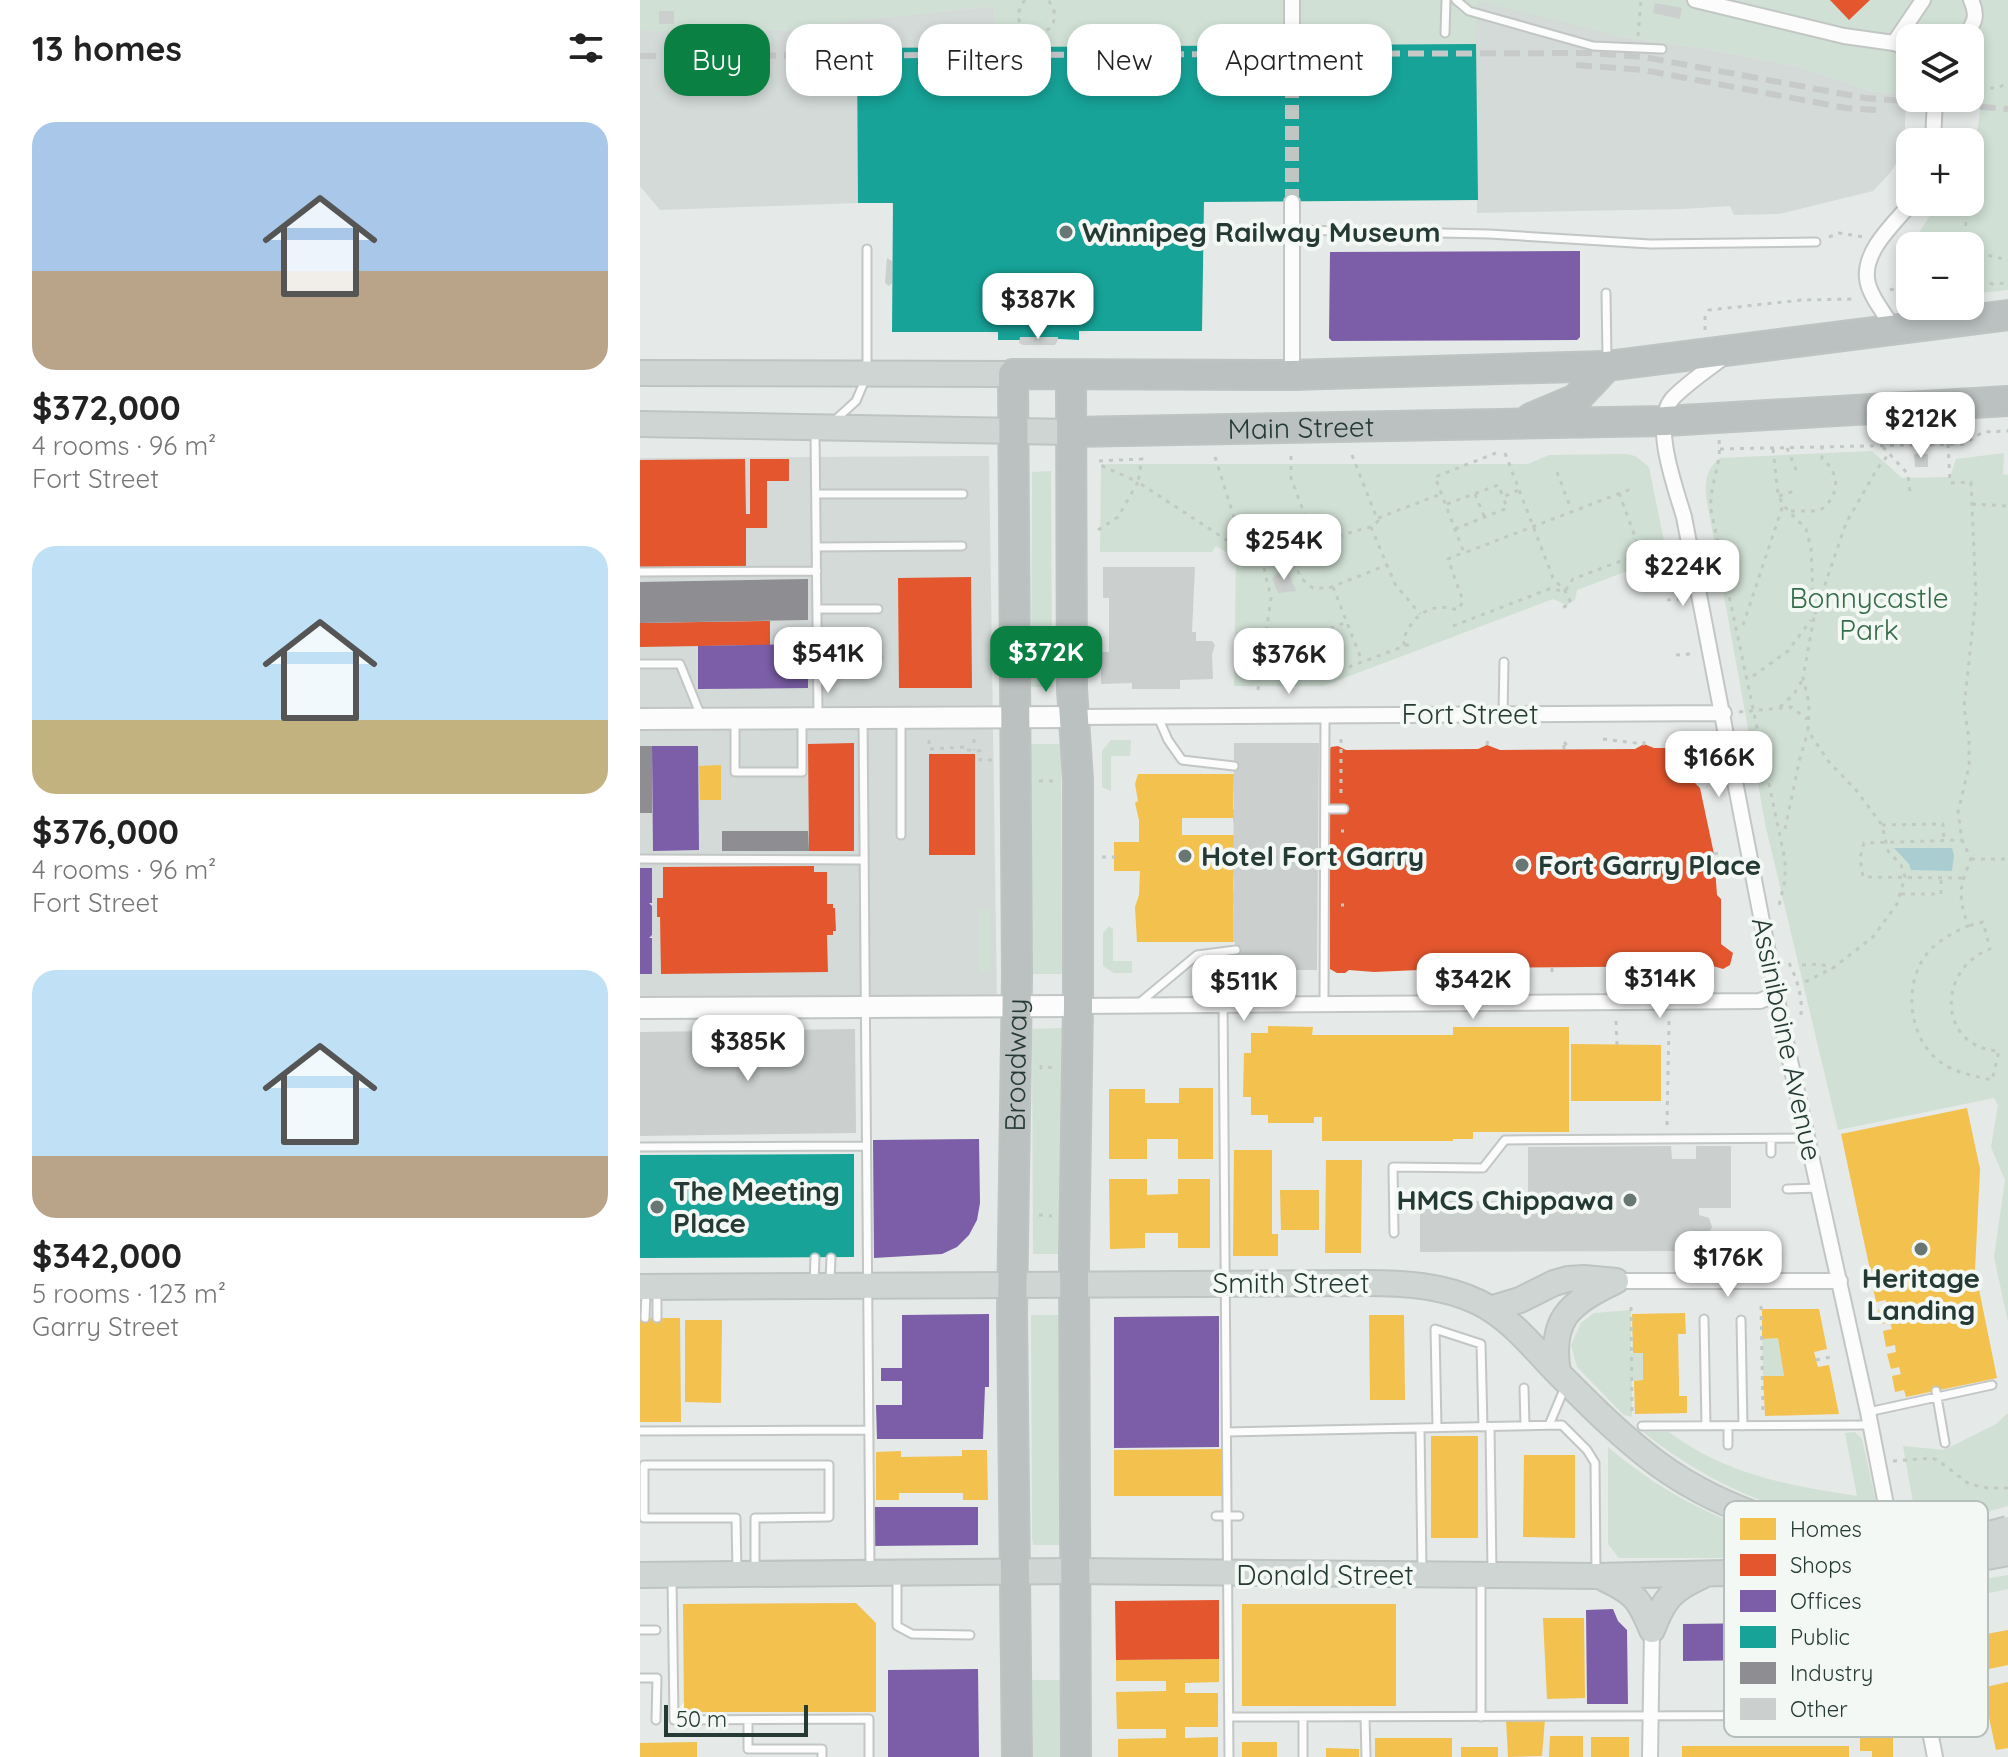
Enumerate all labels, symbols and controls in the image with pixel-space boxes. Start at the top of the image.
chip: Buy [664,24,770,96]
chip: Rent [786,24,902,96]
chip: Filters [918,24,1051,96]
chip: New [1067,24,1181,96]
chip: Apartment [1197,24,1392,96]
map controls [1896,24,1984,320]
button: layers [1896,24,1984,112]
icon: filters [564,26,608,70]
text: 13 homes [32,27,182,70]
button: + [1896,128,1984,216]
icon: home [248,174,392,318]
place label: Winnipeg Railway Museum [1082,214,1440,249]
marker: Winnipeg Railway Museum [1057,223,1075,241]
button: − [1896,232,1984,320]
pin: $387K [982,273,1094,341]
text: $387K [1000,282,1076,315]
text: $372,000 [32,386,181,429]
pin: $212K [1865,392,1977,460]
text: $212K [1885,401,1957,434]
street label: Main Street [1227,408,1375,446]
text: 4 rooms · 96 m² [32,429,216,462]
text: Fort Street [32,462,159,495]
pin: $254K [1228,514,1340,582]
text: $254K [1245,523,1323,556]
pin: $224K [1627,540,1739,608]
text: $224K [1644,549,1722,582]
park label: Bonnycastle Park [1789,580,1949,647]
icon: home [248,598,392,742]
pin: $372K [990,626,1102,694]
pin: $541K [772,627,884,695]
pin: $376K [1233,628,1345,696]
text: $372K [1008,635,1084,668]
text: $541K [792,636,864,669]
text: $376K [1252,637,1326,670]
street label: Fort Street [1402,696,1538,731]
pin: $166K [1663,731,1775,799]
text: $166K [1683,740,1755,773]
text: $376,000 [32,810,179,853]
place label: Hotel Fort Garry [1201,838,1424,873]
marker: Hotel Fort Garry [1176,847,1194,865]
place label: Fort Garry Place [1538,847,1761,882]
text: 4 rooms · 96 m² [32,853,216,886]
marker: Fort Garry Place [1513,856,1531,874]
text: Fort Street [32,886,159,919]
street label: Assiniboine Avenue [1745,914,1830,1164]
pin: $314K [1604,952,1716,1020]
pin: $342K [1417,953,1529,1021]
pin: $511K [1188,955,1300,1023]
text: $314K [1624,961,1696,994]
text: $342K [1435,962,1511,995]
text: $511K [1210,964,1278,997]
street label: Broadway [997,998,1034,1132]
pin: $385K [692,1015,804,1083]
icon: home [248,1022,392,1166]
text: $385K [710,1024,786,1057]
place label: The Meeting Place [673,1173,840,1240]
place label: HMCS Chippawa [1396,1182,1614,1217]
marker: HMCS Chippawa [1621,1191,1639,1209]
marker: The Meeting Place [648,1198,666,1216]
pin: $176K [1672,1231,1784,1299]
text: $342,000 [32,1234,182,1277]
text: $176K [1693,1240,1763,1273]
marker: Heritage Landing [1912,1240,1930,1258]
place label: Heritage Landing [1862,1260,1980,1327]
street label: Smith Street [1213,1265,1369,1300]
text: 5 rooms · 123 m² [32,1277,226,1310]
text: Garry Street [32,1310,179,1343]
legend [1724,1501,1988,1737]
text: Homes [1790,1515,1862,1543]
text: Shops [1790,1551,1852,1579]
street label: Donald Street [1236,1557,1414,1592]
text: Offices [1790,1587,1862,1615]
text: Public [1790,1623,1850,1651]
text: Industry [1790,1659,1873,1687]
text: Other [1790,1695,1848,1723]
scale bar [664,1701,808,1737]
text: 50 m [676,1705,727,1733]

